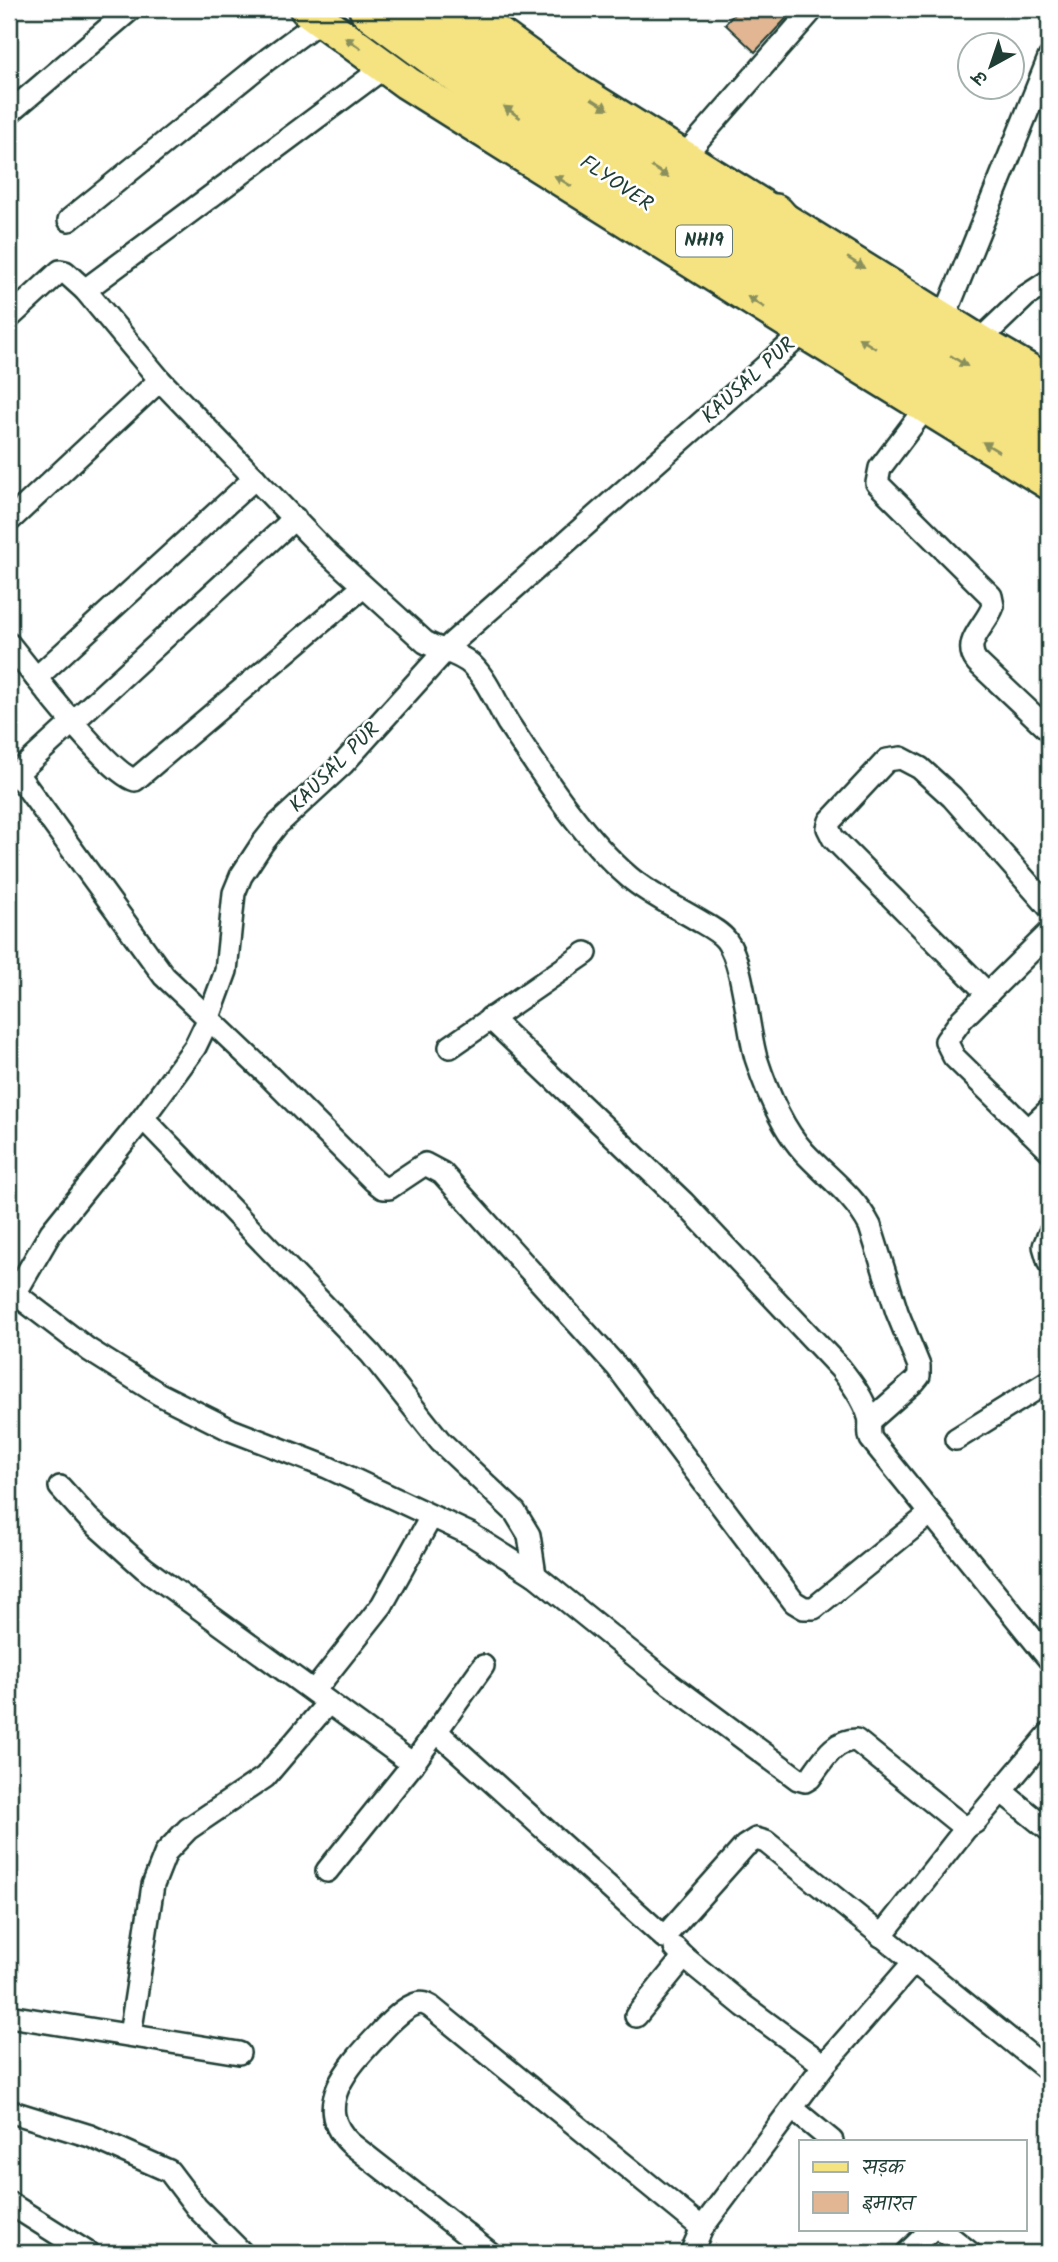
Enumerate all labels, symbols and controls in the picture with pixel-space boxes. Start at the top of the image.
north arrow [956,32,1026,102]
one-way arrow [344,36,362,50]
text: उ [964,60,996,93]
one-way arrow [591,97,610,110]
one-way arrow [503,105,521,119]
street label: FLYOVER [572,147,660,221]
one-way arrow [650,165,669,178]
one-way arrow [553,175,573,188]
road number: NH19 [676,226,732,256]
one-way arrow [846,257,865,270]
one-way arrow [746,296,765,309]
street label: KAUSAL PUR [694,329,804,433]
one-way arrow [857,337,876,350]
one-way arrow [950,355,969,368]
one-way arrow [981,441,1001,454]
street label: KAUSAL PUR [282,715,388,821]
legend [799,2140,1026,2230]
text: सड़क [862,2152,907,2185]
text: इमारत [862,2188,917,2221]

